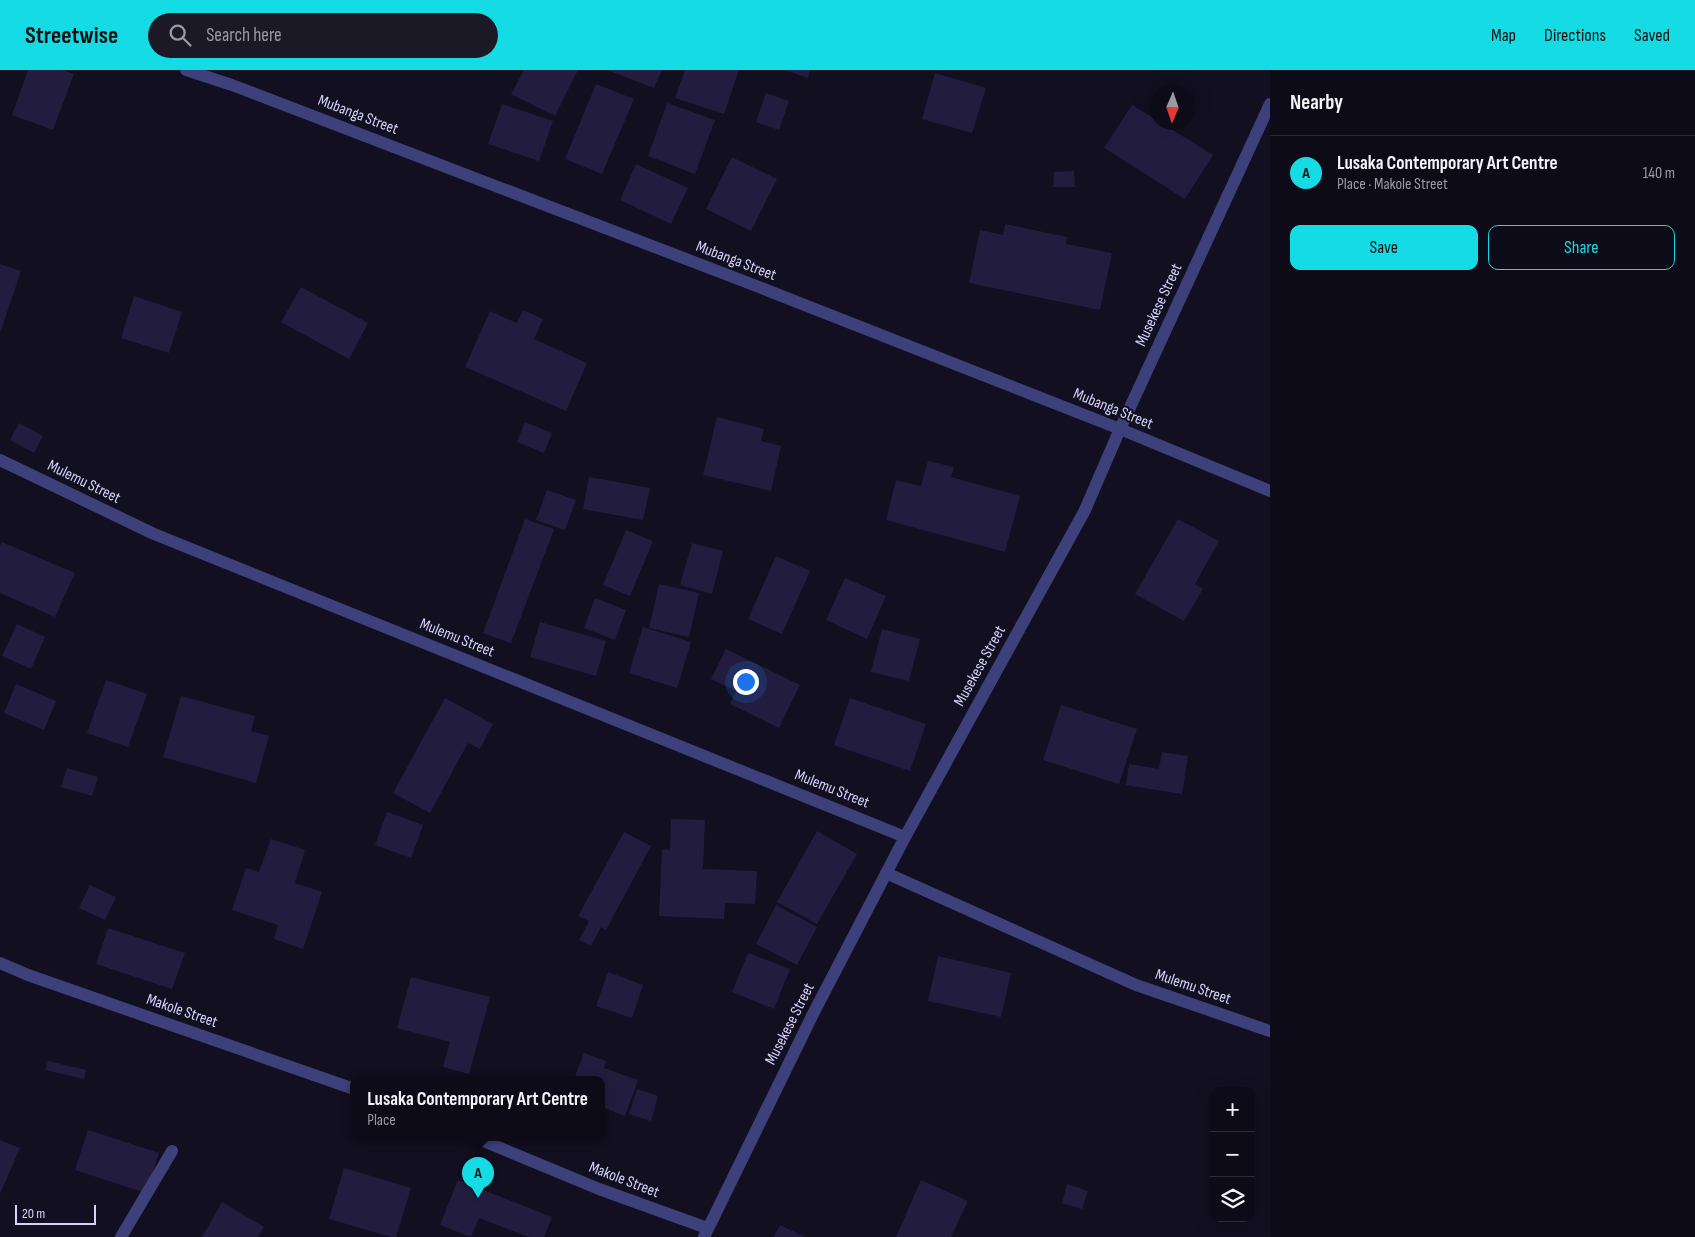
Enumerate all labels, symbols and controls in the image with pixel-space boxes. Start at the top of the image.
search box [148,13,498,58]
text: Streetwise [25,21,118,50]
icon: search [166,21,194,49]
text: Search here [206,24,282,47]
text: Map [1491,25,1516,46]
text: Directions [1544,25,1606,46]
text: Saved [1634,25,1670,46]
north arrow [1150,85,1195,130]
text: Nearby [1290,90,1343,115]
street label: Mubanga Street [315,91,401,139]
text: Lusaka Contemporary Art Centre [1337,152,1558,175]
text: A [1302,164,1310,183]
text: 140 m [1643,164,1675,183]
text: Place · Makole Street [1337,175,1448,194]
button: Save [1290,225,1478,270]
button: Share [1488,225,1675,270]
street label: Mubanga Street [693,237,779,285]
street label: Musekese Street [1132,260,1186,349]
street label: Mubanga Street [1070,384,1156,434]
street label: Mulemu Street [44,456,124,508]
street label: Mulemu Street [417,614,497,662]
street label: Musekese Street [950,622,1010,710]
your location [733,669,759,695]
street label: Mulemu Street [792,765,872,813]
street label: Mulemu Street [1153,965,1233,1009]
street label: Musekese Street [761,980,819,1068]
street label: Makole Street [144,990,220,1032]
popup [350,1076,605,1141]
map controls [1210,1087,1255,1222]
button: + [1210,1087,1255,1132]
text: Lusaka Contemporary Art Centre [367,1088,588,1111]
text: Place [367,1111,396,1130]
button: − [1210,1132,1255,1177]
pin: A [462,1157,494,1198]
street label: Makole Street [586,1158,662,1202]
button: layers [1210,1177,1255,1222]
scale bar [15,1202,96,1225]
text: 20 m [22,1205,45,1222]

